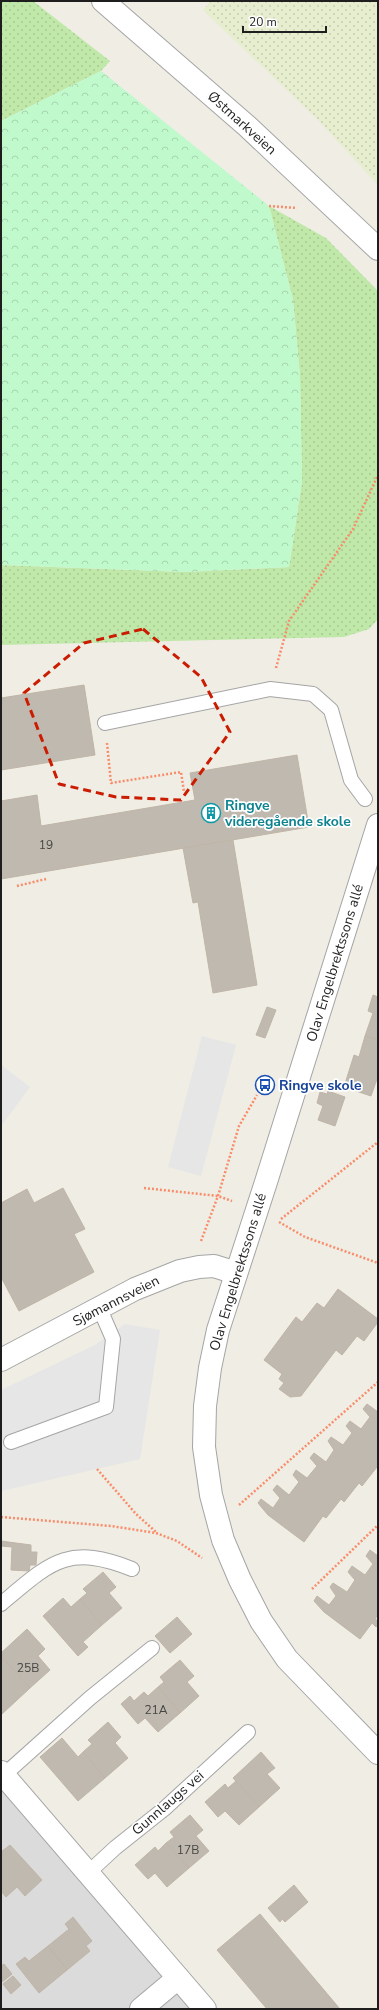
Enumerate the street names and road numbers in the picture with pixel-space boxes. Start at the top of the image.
street label: Østmarkveien [203,87,281,159]
street label: Olav Engelbrektssons allé [302,882,368,1044]
street label: Olav Engelbrektssons allé [205,1191,271,1353]
street label: Sjømannsveien [69,1271,163,1331]
street label: Gunnlaugs vei [128,1766,208,1840]

